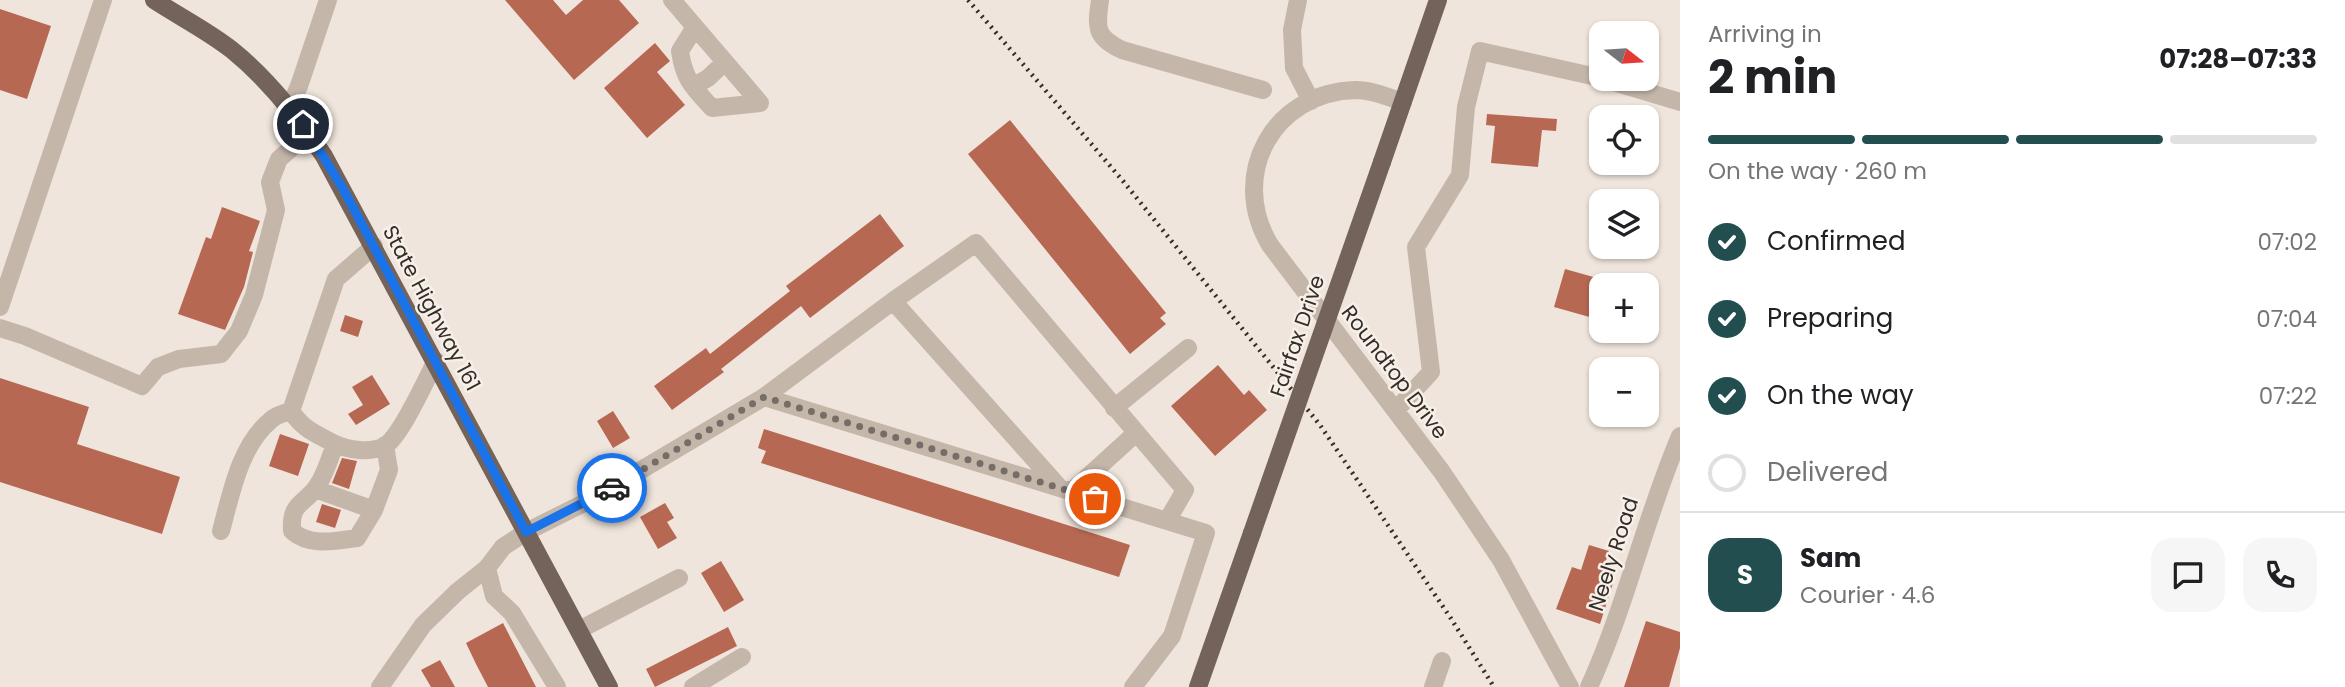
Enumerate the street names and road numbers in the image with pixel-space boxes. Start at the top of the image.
street label: State Highway 161 [376,220,488,396]
street label: Fairfax Drive [1263,271,1331,401]
street label: Roundtop Drive [1335,299,1455,445]
street label: Neely Road [1581,493,1645,615]

